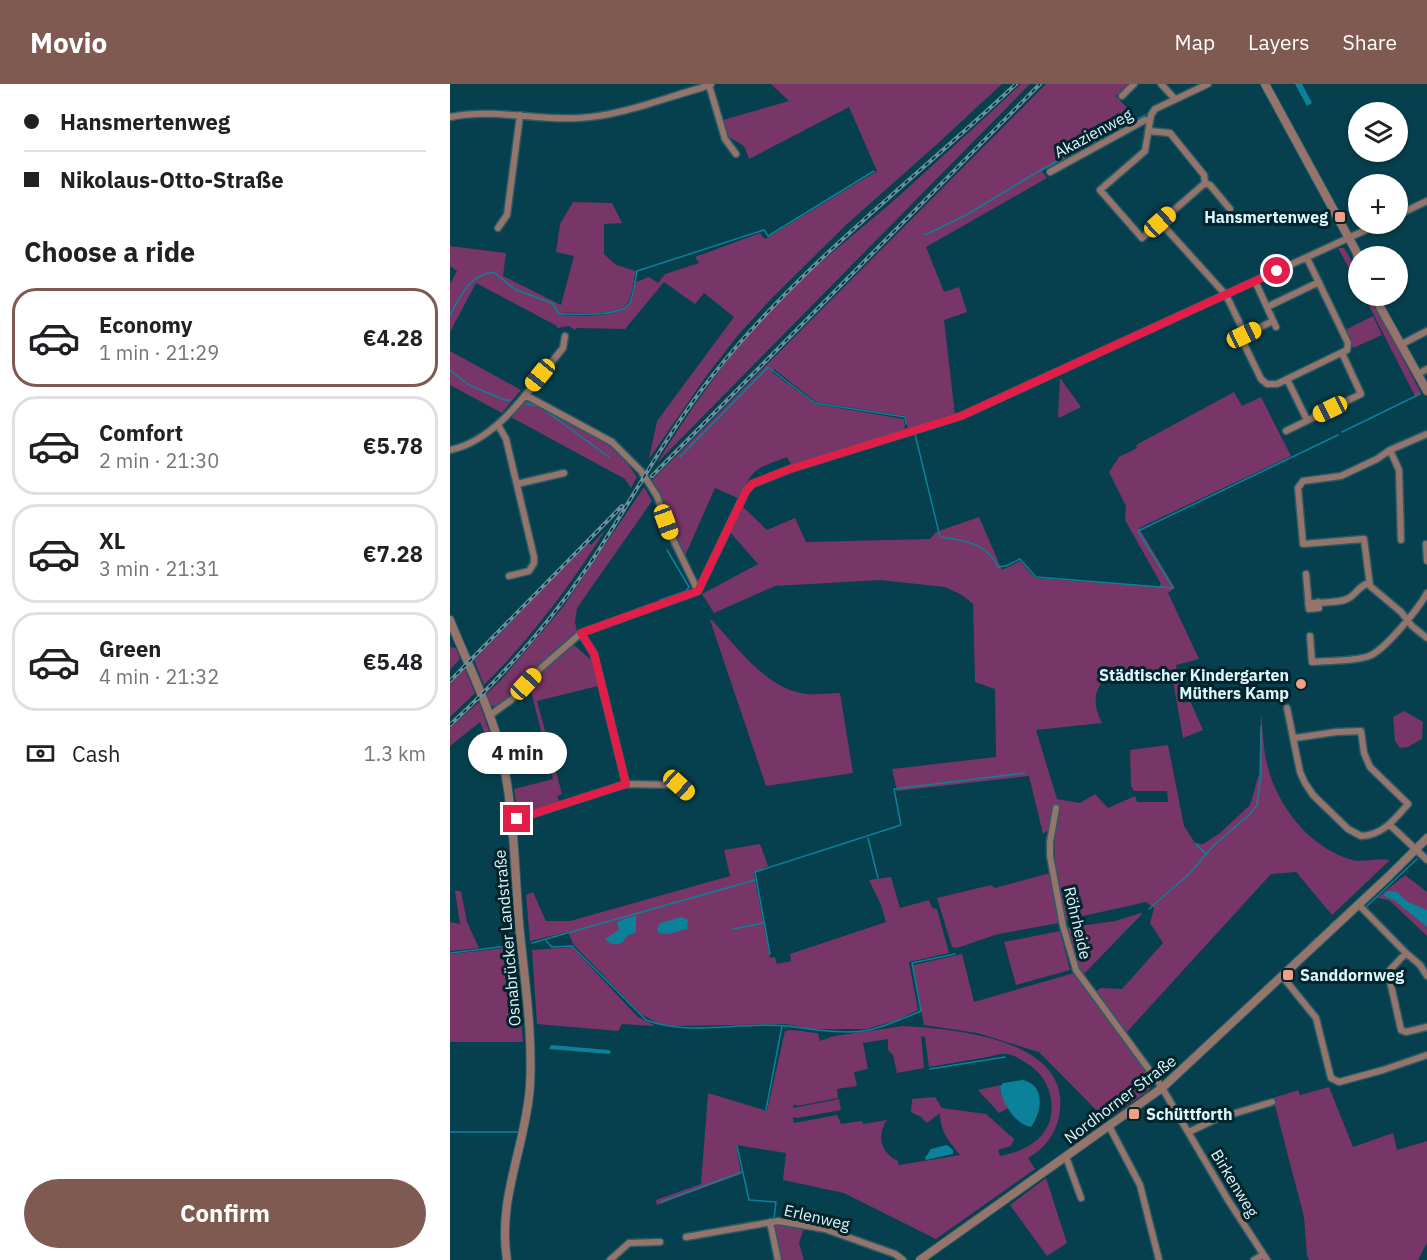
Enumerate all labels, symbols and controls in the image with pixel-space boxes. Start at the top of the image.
text: Movio [30,24,107,61]
text: Map [1175,28,1215,56]
text: Layers [1248,28,1310,56]
text: Share [1343,28,1397,56]
map controls [1348,102,1408,306]
button: layers [1348,102,1408,162]
street label: Akazienweg [1050,104,1136,162]
text: Hansmertenweg [60,107,230,136]
text: Nikolaus-Otto-Straße [60,165,284,194]
button: + [1348,174,1408,234]
car [1141,203,1179,241]
place label: Hansmertenweg [1204,207,1328,227]
marker: Hansmertenweg [1333,210,1347,224]
text: Choose a ride [24,234,195,269]
button: − [1348,246,1408,306]
route start [1263,257,1290,284]
text: Economy [99,310,193,339]
icon: car [27,311,81,365]
car [1224,319,1264,351]
text: €4.28 [363,323,423,352]
text: 1 min · 21:29 [99,339,219,366]
car [522,355,558,395]
car [1310,393,1350,425]
text: Comfort [99,418,183,447]
icon: car [27,419,81,473]
text: €5.78 [363,431,423,460]
text: 2 min · 21:30 [99,447,219,474]
car [651,502,681,542]
text: XL [99,526,125,555]
icon: car [27,527,81,581]
text: €7.28 [363,539,423,568]
text: 3 min · 21:31 [99,555,219,582]
text: Green [99,634,161,663]
icon: car [27,635,81,689]
text: €5.48 [363,647,423,676]
text: 4 min · 21:32 [99,663,219,690]
car [507,665,545,703]
place label: Städtischer Kindergarten Müthers Kamp [1099,665,1289,703]
marker: Städtischer Kindergarten Müthers Kamp [1294,677,1308,691]
callout: 4 min [467,732,566,774]
icon: cash [24,737,57,770]
text: Cash [72,739,121,768]
text: 4 min [491,739,544,766]
text: 1.3 km [364,740,426,767]
car [660,766,698,804]
route end [503,805,530,832]
street label: Osnabrücker Landstraße [489,849,525,1027]
street label: Röhrheide [1060,885,1096,961]
place label: Sanddornweg [1300,965,1404,985]
marker: Sanddornweg [1281,968,1295,982]
street label: Nordhorner Straße [1060,1050,1180,1148]
place label: Schüttforth [1146,1104,1232,1124]
marker: Schüttforth [1127,1107,1141,1121]
street label: Birkenweg [1207,1145,1263,1221]
button: Confirm [24,1179,426,1248]
street label: Erlenweg [782,1200,852,1234]

